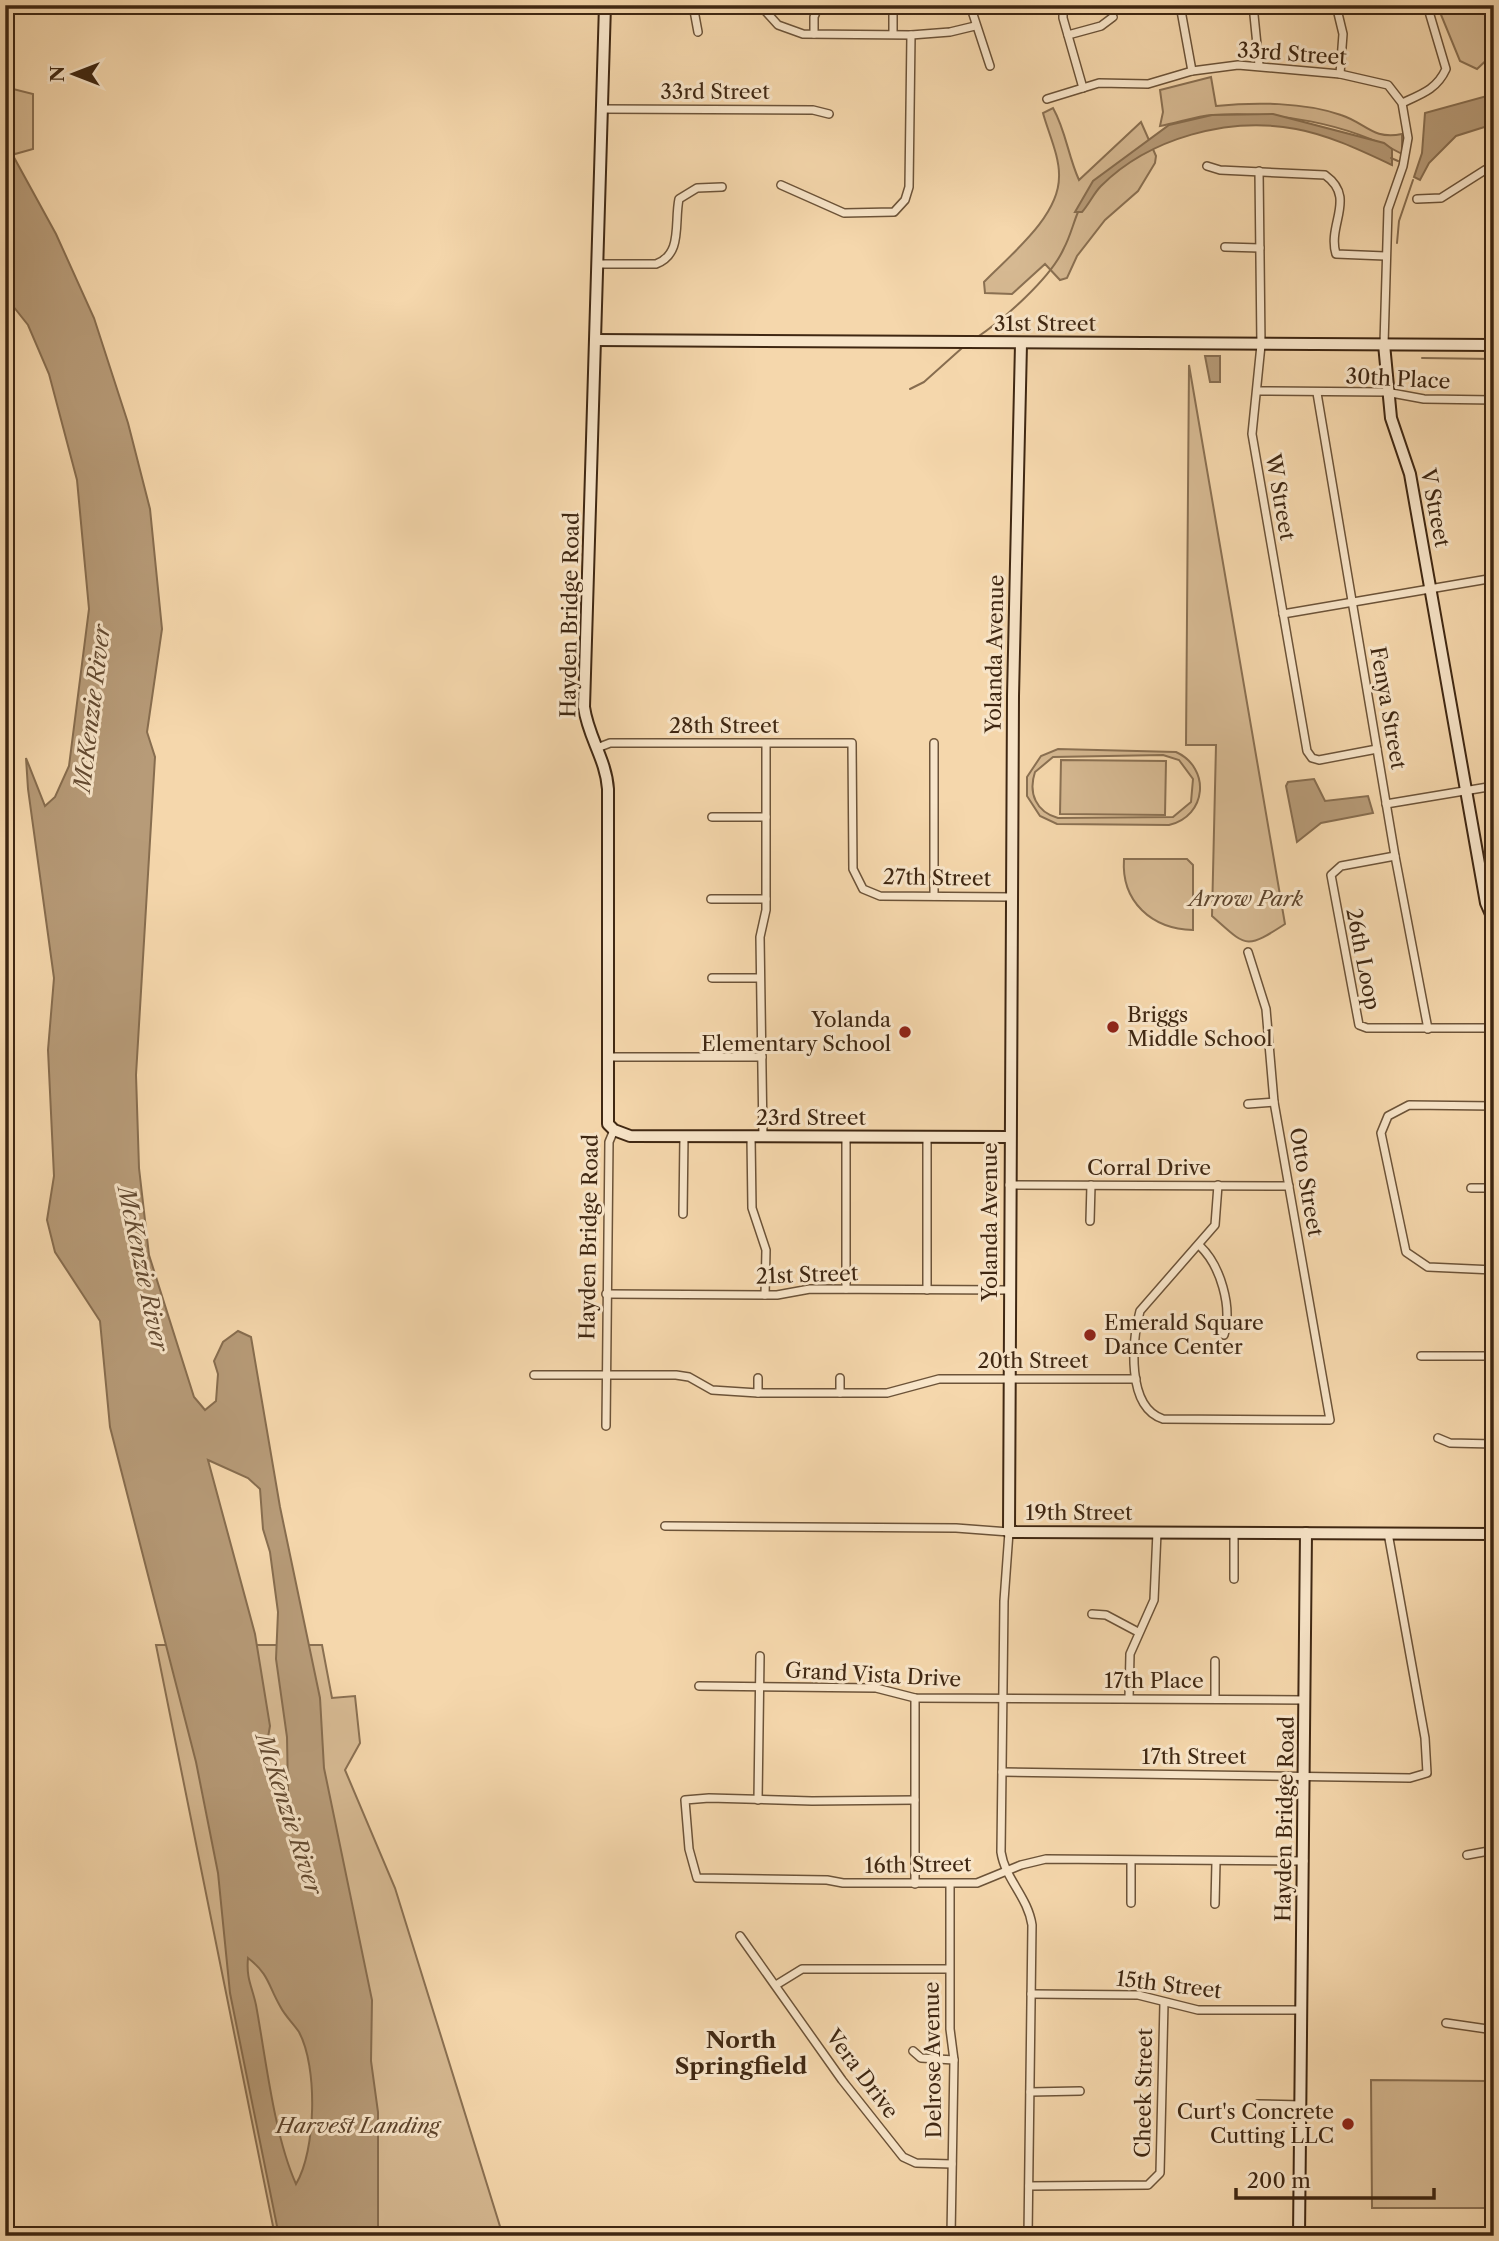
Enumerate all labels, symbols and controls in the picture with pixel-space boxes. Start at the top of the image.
street label: 33rd Street [1236,37,1348,70]
north arrow [38,38,108,108]
text: N [46,66,69,82]
street label: 33rd Street [660,79,770,104]
street label: 31st Street [994,311,1097,336]
street label: 30th Place [1345,363,1451,394]
street label: W Street [1260,451,1300,543]
street label: V Street [1415,466,1455,550]
street label: Hayden Bridge Road [555,512,584,718]
street label: Yolanda Avenue [981,574,1008,735]
water label: McKenzie River [67,622,116,796]
street label: Fenya Street [1365,645,1412,772]
street label: 28th Street [669,713,780,738]
street label: 27th Street [883,864,992,891]
park label: Arrow Park [1186,886,1303,911]
street label: 26th Loop [1341,906,1386,1012]
place label: Briggs Middle School [1127,1002,1273,1051]
place label: Yolanda Elementary School [701,1007,892,1056]
marker: Briggs Middle School [1105,1019,1121,1035]
marker: Yolanda Elementary School [897,1024,913,1040]
street label: 23rd Street [756,1105,867,1130]
street label: Otto Street [1285,1125,1328,1239]
street label: Hayden Bridge Road [574,1134,603,1340]
street label: Yolanda Avenue [977,1143,1002,1302]
street label: Corral Drive [1087,1155,1211,1180]
water label: McKenzie River [111,1181,174,1355]
street label: 21st Street [755,1260,859,1289]
place label: Emerald Square Dance Center [1104,1310,1264,1359]
marker: Emerald Square Dance Center [1082,1327,1098,1343]
street label: 20th Street [977,1348,1089,1373]
street label: 19th Street [1026,1500,1133,1525]
street label: Grand Vista Drive [784,1657,962,1692]
street label: 17th Place [1104,1668,1204,1693]
street label: Hayden Bridge Road [1270,1716,1299,1922]
water label: McKenzie River [249,1727,329,1899]
street label: 17th Street [1142,1744,1247,1769]
street label: 16th Street [864,1851,972,1878]
street label: 15th Street [1115,1966,1224,2003]
street label: Delrose Avenue [919,1981,946,2139]
street label: Vera Drive [820,2024,904,2123]
district label: North Springfield [675,2026,808,2080]
street label: Cheek Street [1130,2027,1157,2158]
place label: Curt's Concrete Cutting LLC [1177,2099,1334,2148]
park label: Harvest Landing [274,2113,442,2138]
marker: Curt's Concrete Cutting LLC [1340,2116,1356,2132]
scale bar [1236,2157,1434,2201]
text: 200 m [1247,2168,1311,2193]

